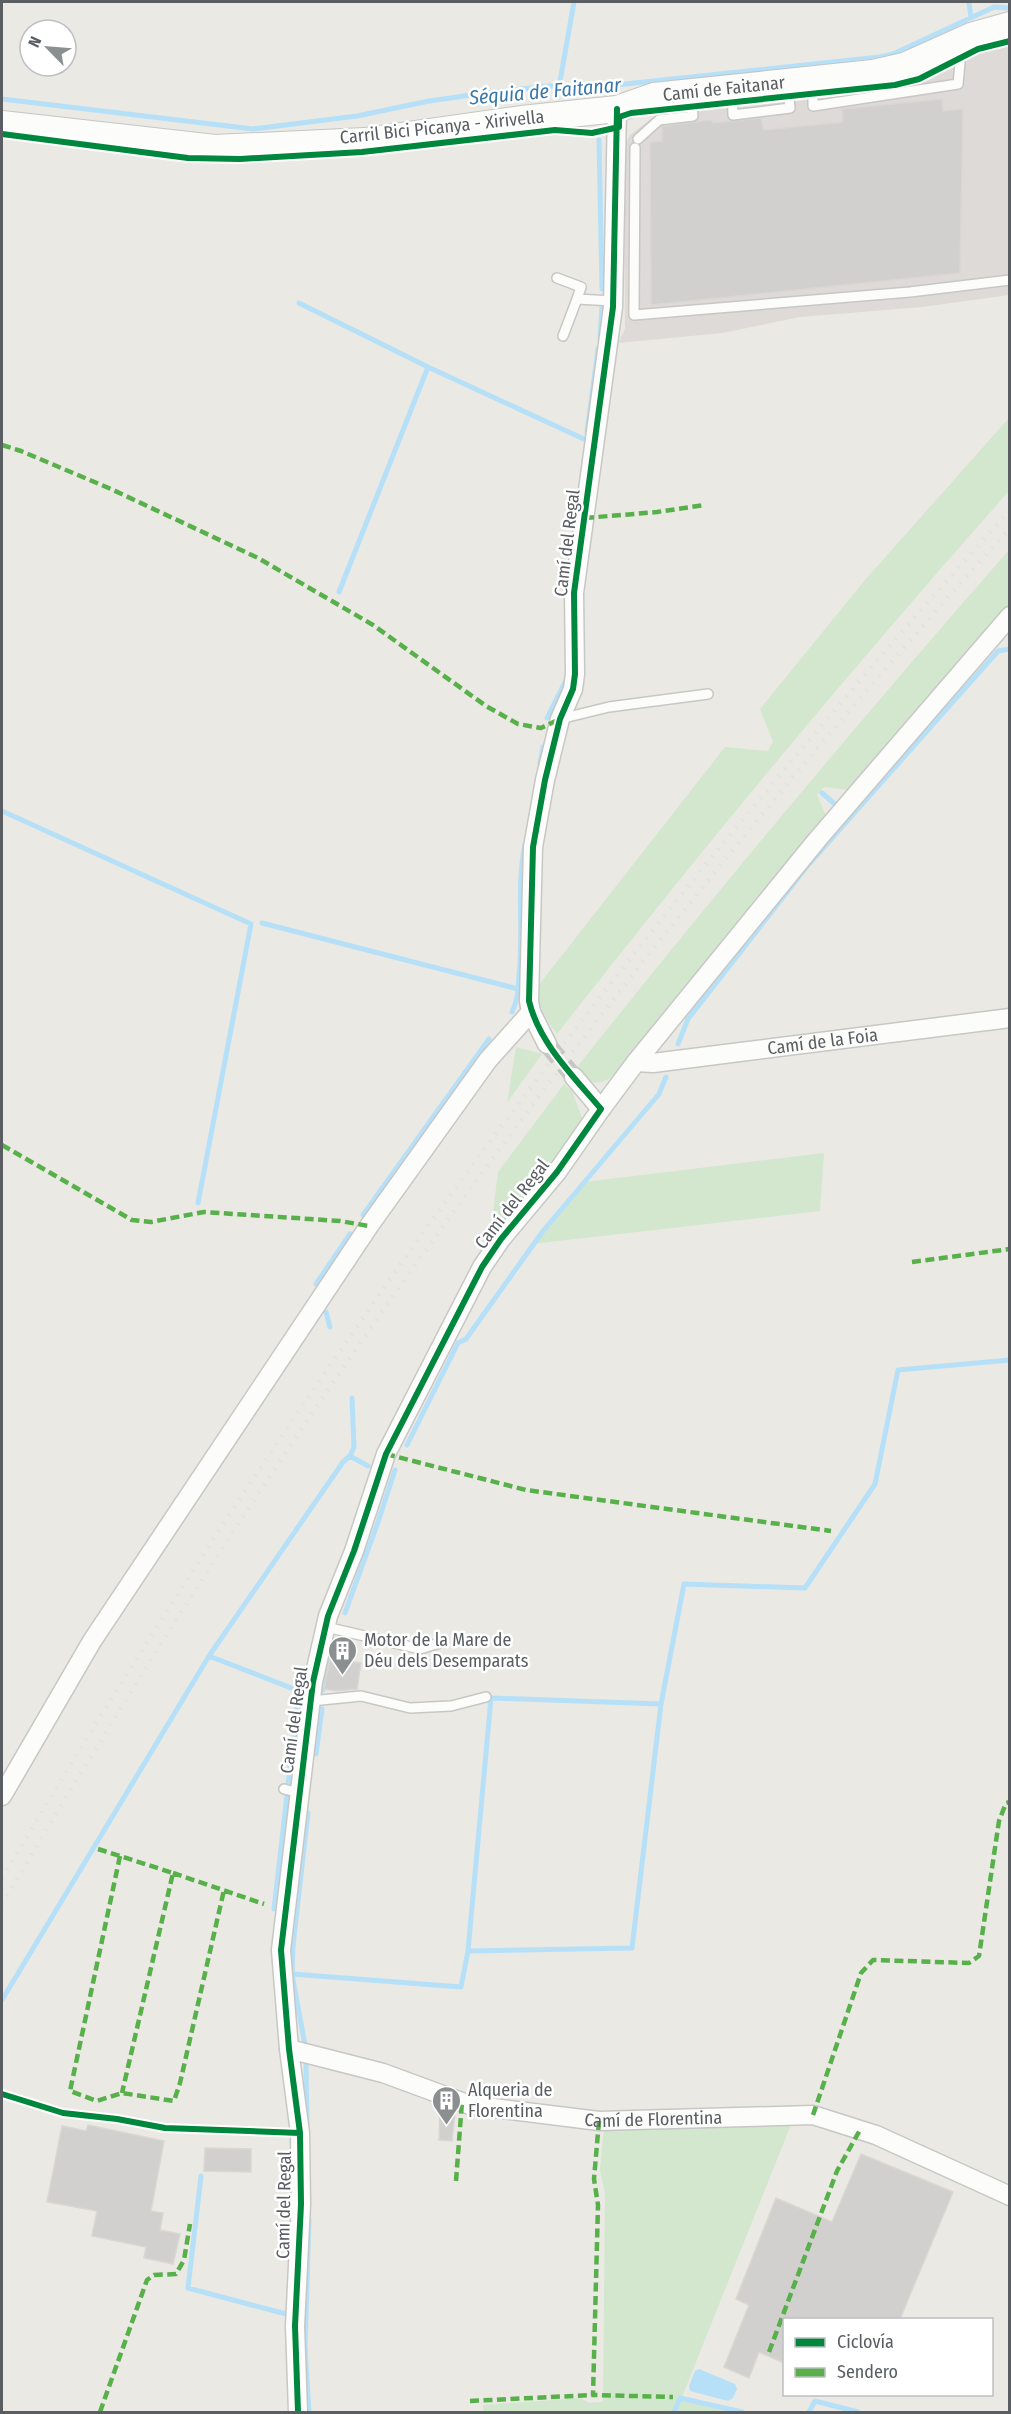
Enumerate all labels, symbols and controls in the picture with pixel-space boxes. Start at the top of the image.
north arrow [18,18,78,78]
text: N [24,34,45,50]
street label: Camí de Faitanar [662,71,787,106]
water label: Séquia de Faitanar [467,72,623,110]
street label: Carril Bici Picanya - Xirivella [339,105,545,149]
street label: Camí del Regal [550,488,585,598]
street label: Camí de la Foia [766,1024,879,1059]
street label: Camí del Regal [470,1155,554,1253]
place label: Motor de la Mare de Déu dels Desemparats [364,1629,529,1672]
building icon: Motor de la Mare de Déu dels Desemparats [327,1634,359,1676]
street label: Camí del Regal [276,1665,312,1775]
place label: Alqueria de Florentina [468,2079,553,2122]
building icon: Alqueria de Florentina [431,2084,463,2126]
street label: Camí de Florentina [583,2107,723,2132]
street label: Camí del Regal [272,2151,296,2259]
legend [783,2318,993,2396]
text: Ciclovía [837,2331,894,2353]
text: Sendero [837,2361,898,2383]

